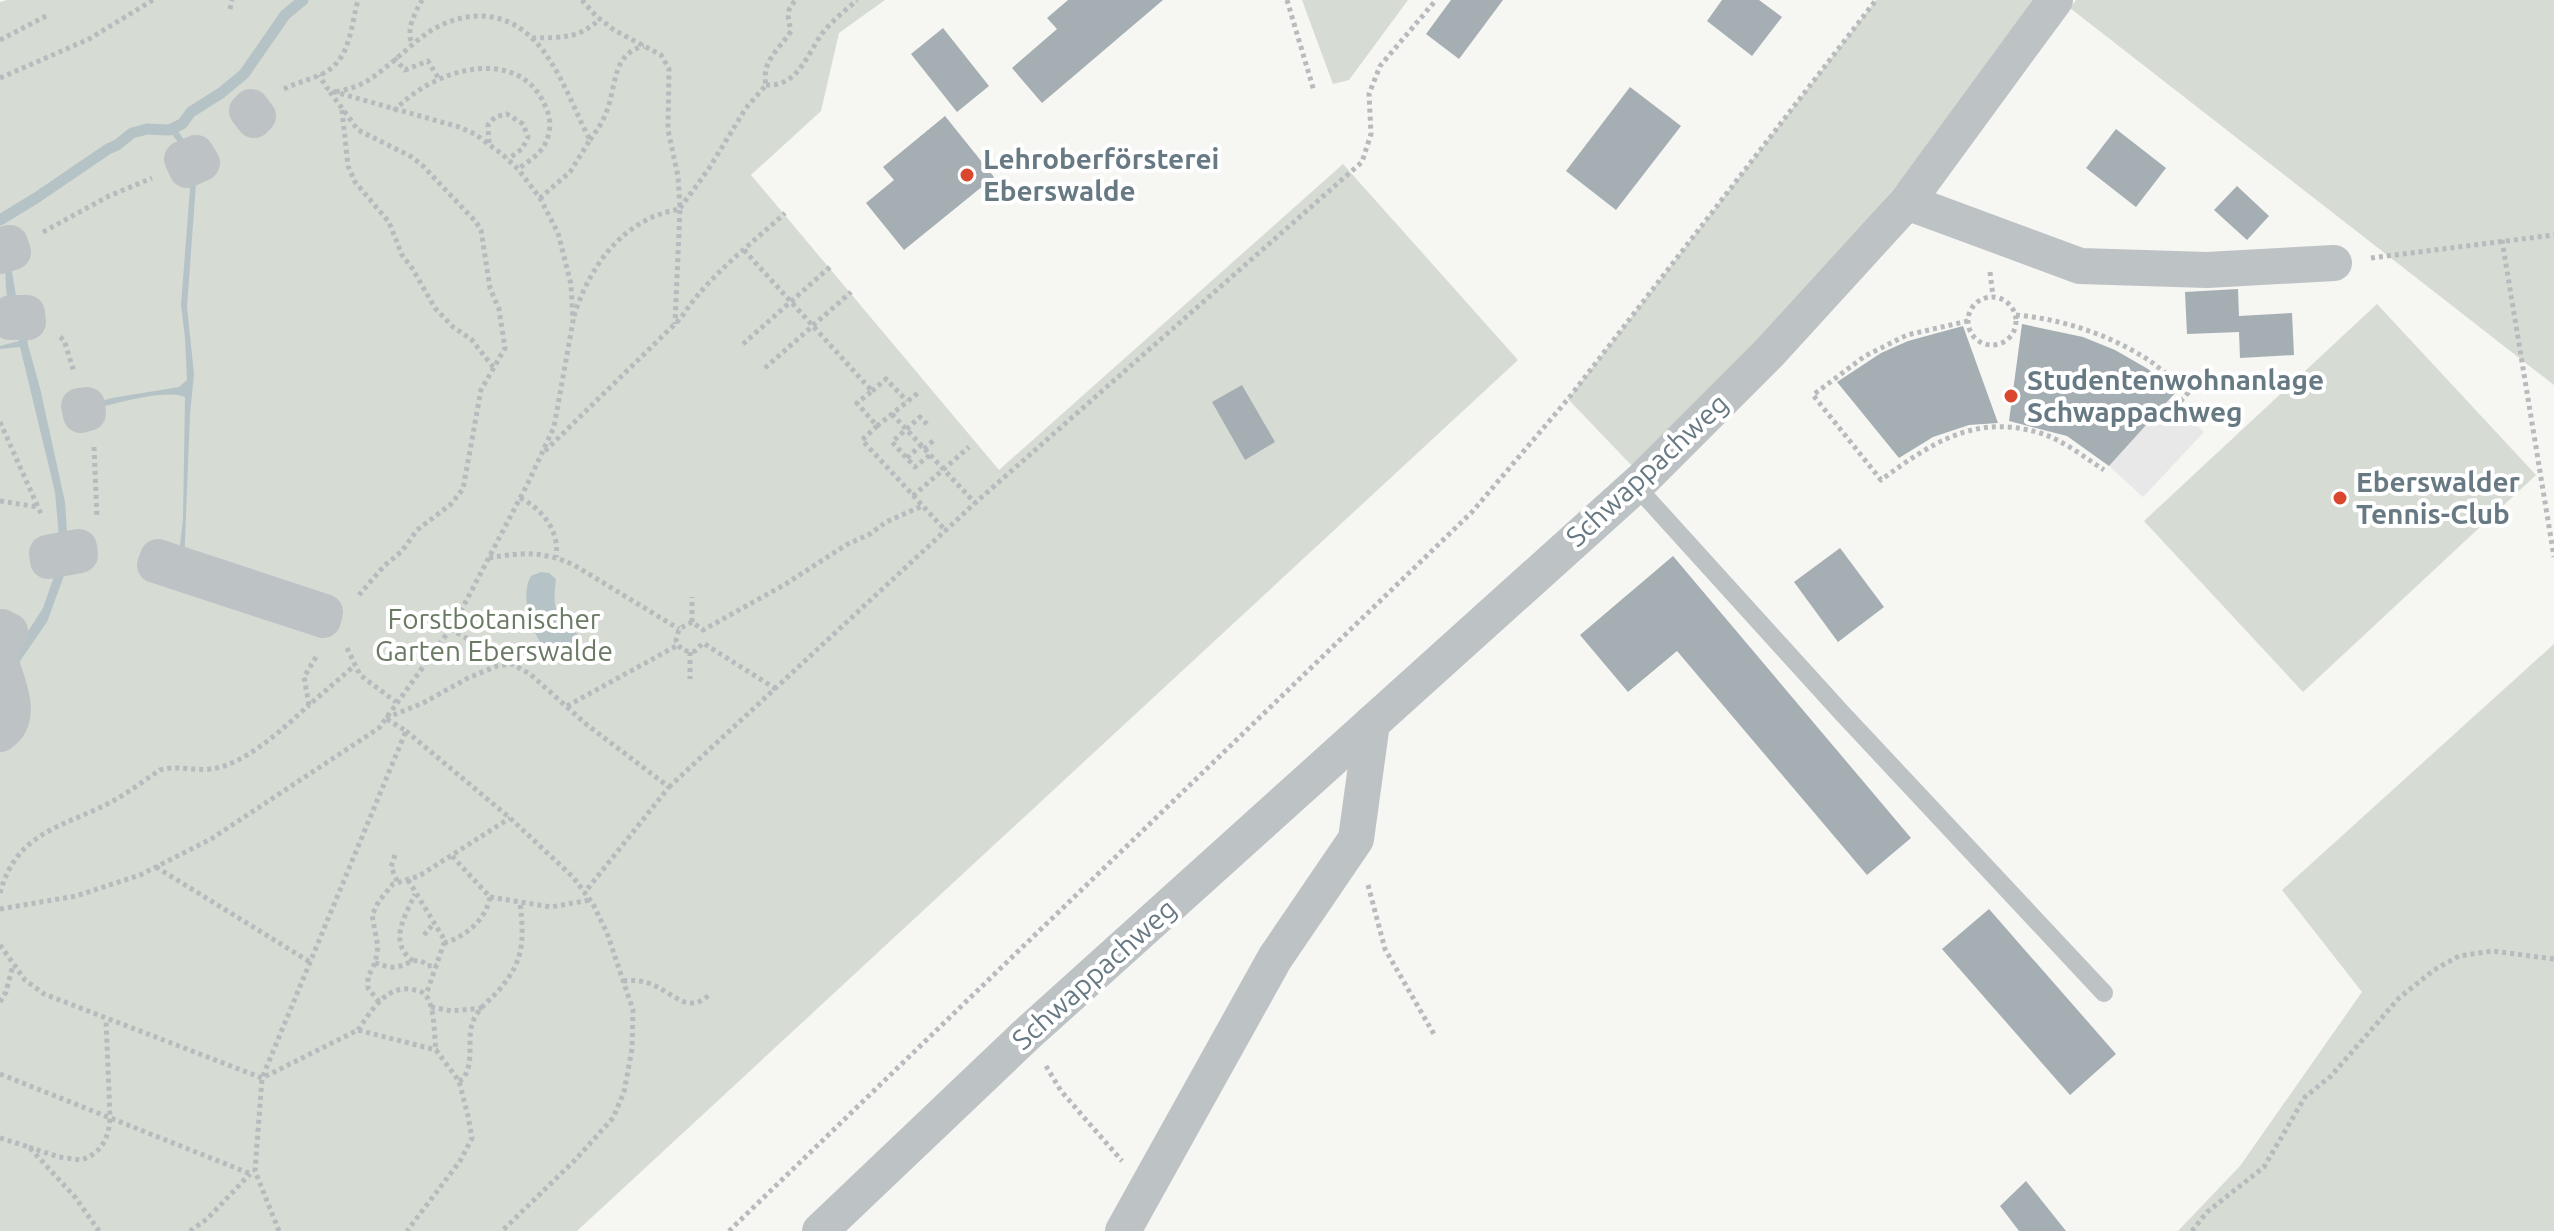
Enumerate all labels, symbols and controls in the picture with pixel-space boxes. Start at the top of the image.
place label: Lehroberförsterei Eberswalde [983,143,1219,206]
marker: Lehroberförsterei Eberswalde [958,166,976,184]
place label: Studentenwohnanlage Schwappachweg [2027,364,2324,427]
street label: Schwappachweg [1560,387,1734,552]
marker: Studentenwohnanlage Schwappachweg [2002,387,2020,405]
place label: Eberswalder Tennis-Club [2356,466,2521,529]
marker: Eberswalder Tennis-Club [2331,489,2349,507]
park label: Forstbotanischer Garten Eberswalde [375,603,613,666]
street label: Schwappachweg [1006,892,1182,1055]

